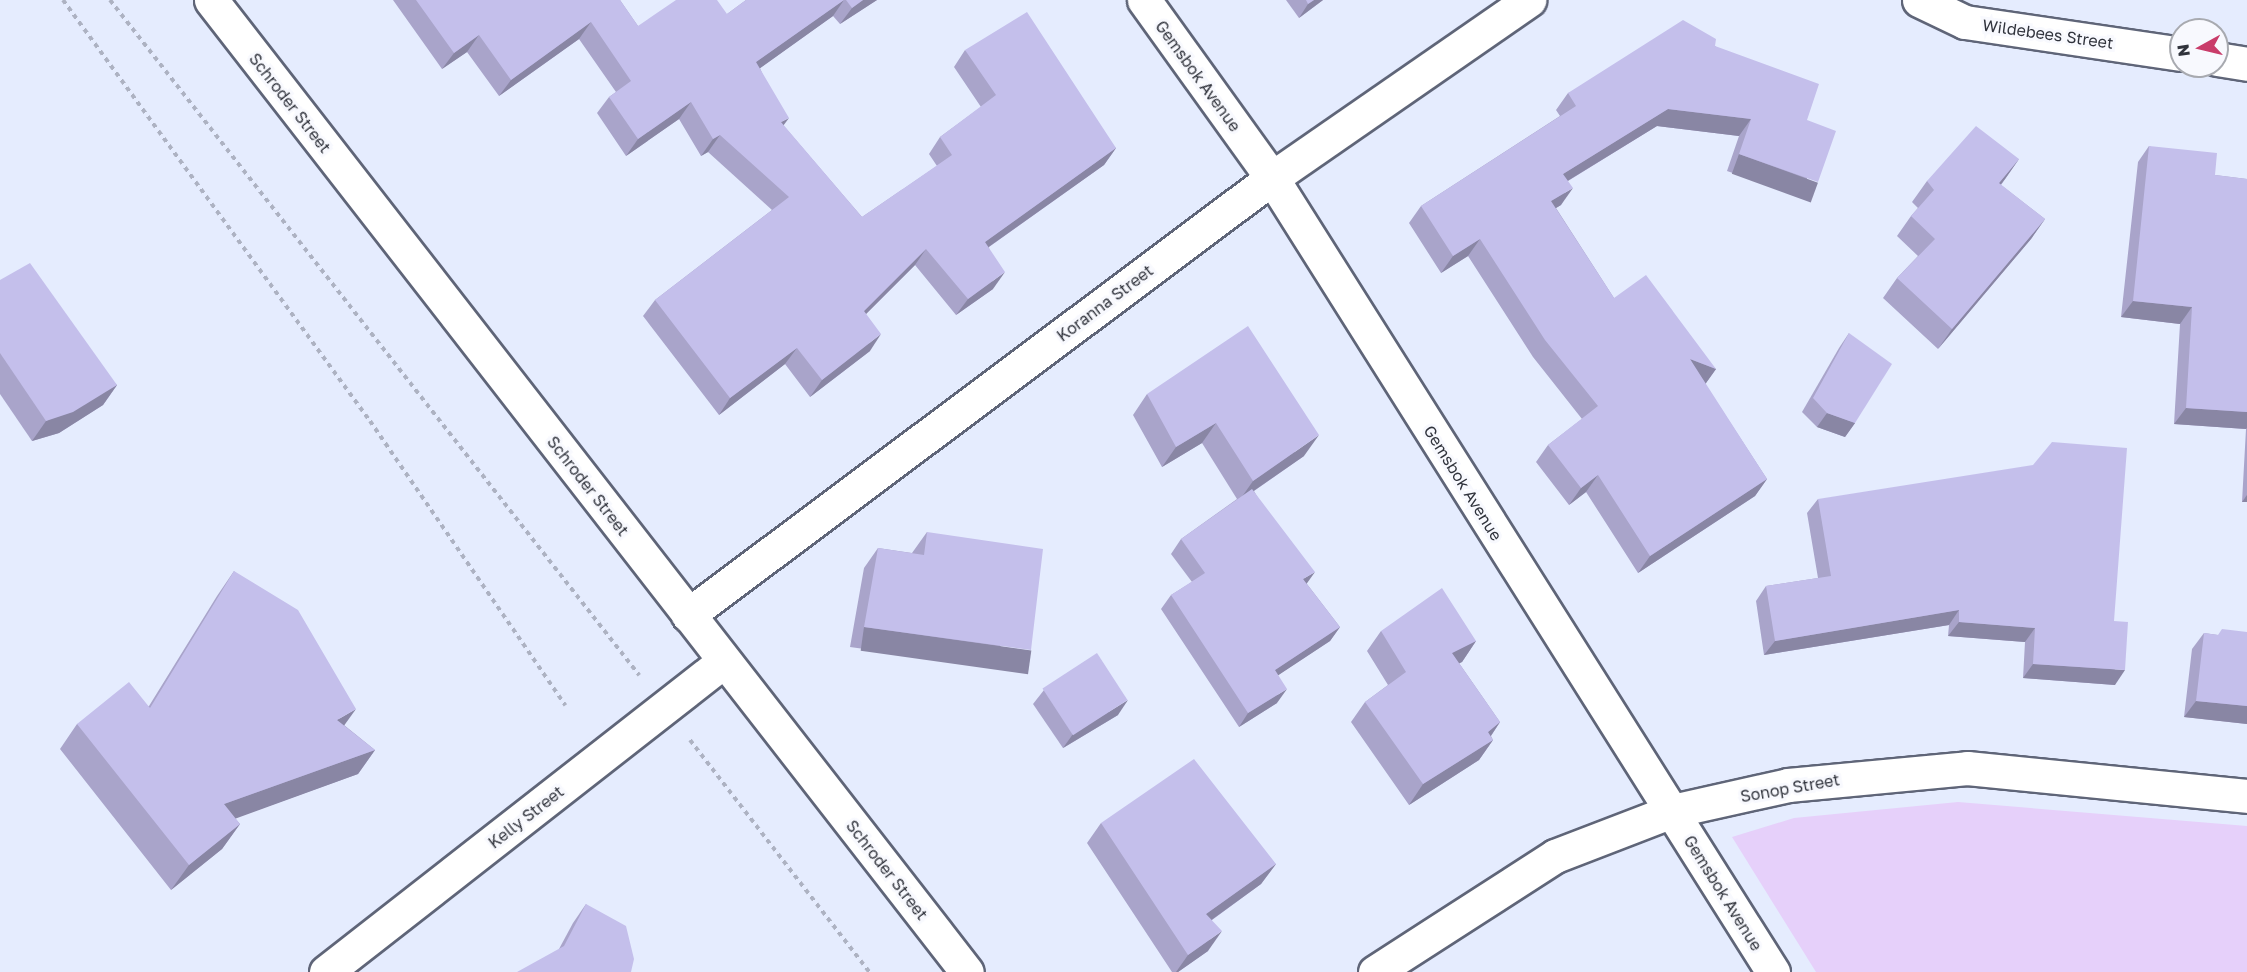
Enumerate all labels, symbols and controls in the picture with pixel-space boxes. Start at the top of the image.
street label: Wildebees Street [1981,15,2115,53]
street label: Gemsbok Avenue [1151,17,1245,135]
north arrow [2169,18,2229,78]
text: N [2172,43,2194,58]
street label: Schroder Street [245,49,335,157]
street label: Koranna Street [1053,261,1157,345]
street label: Gemsbok Avenue [1420,422,1506,544]
street label: Schroder Street [543,432,633,540]
street label: Sonop Street [1739,770,1841,806]
street label: Kelly Street [485,782,567,852]
street label: Schroder Street [842,816,932,924]
street label: Gemsbok Avenue [1680,832,1766,954]

